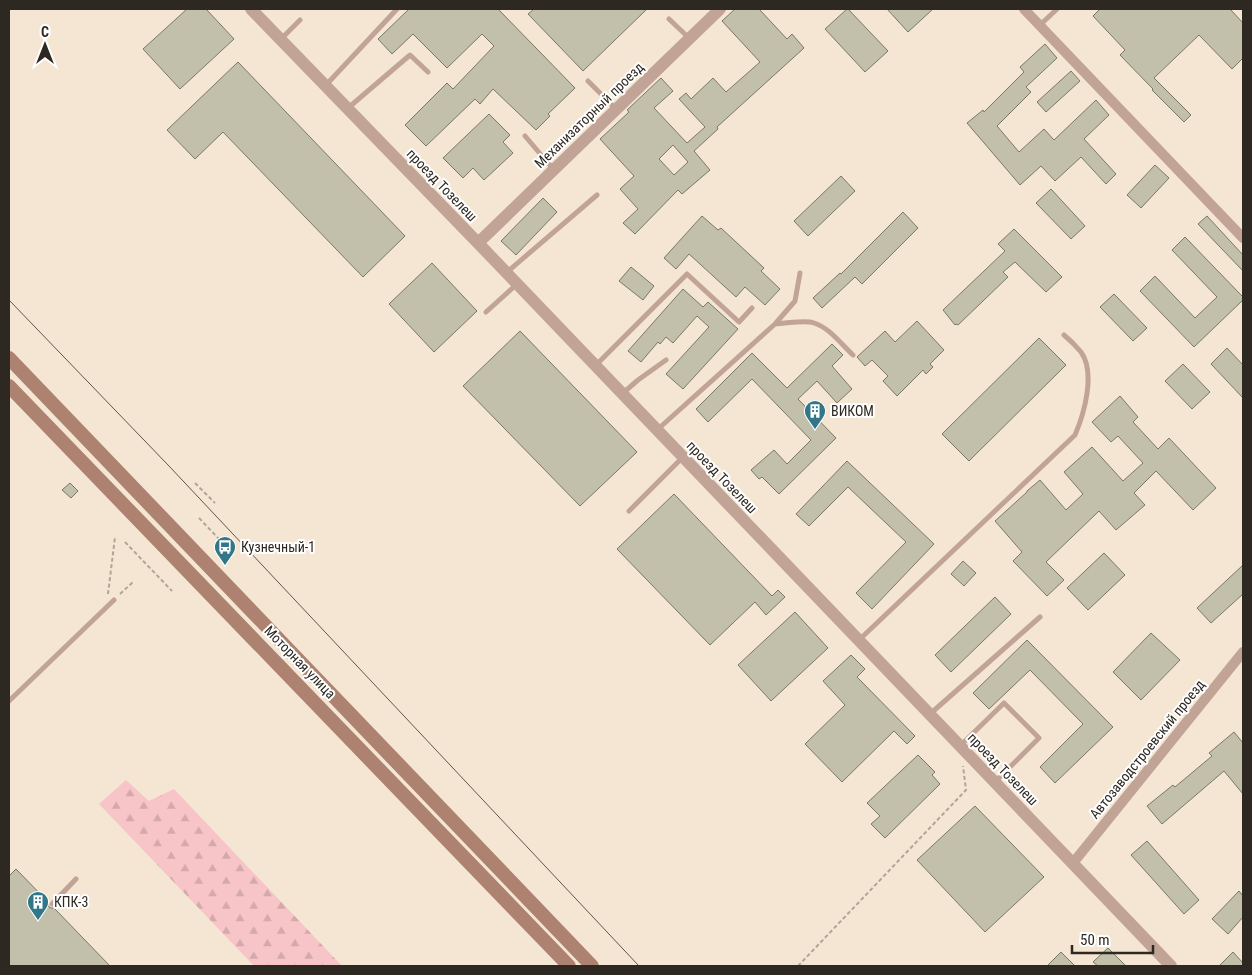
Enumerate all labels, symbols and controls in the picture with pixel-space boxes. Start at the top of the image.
north arrow [20,20,70,70]
text: С [41,24,49,40]
street label: Механизаторный проезд [531,59,647,171]
street label: проезд Тозелеш [403,146,481,224]
building icon: ВИКОМ [803,399,827,430]
place label: ВИКОМ [831,403,874,419]
street label: проезд Тозелеш [683,438,761,516]
bus stop icon: Кузнечный-1 [213,535,237,566]
place label: Кузнечный-1 [241,539,315,555]
street label: Моторная улица [261,622,339,702]
street label: Автозаводстроевский проезд [1086,676,1208,822]
street label: проезд Тозелеш [964,730,1042,808]
building icon: КПК-3 [26,890,50,921]
place label: КПК-3 [54,894,88,910]
scale bar [1072,922,1153,954]
text: 50 m [1080,931,1110,949]

